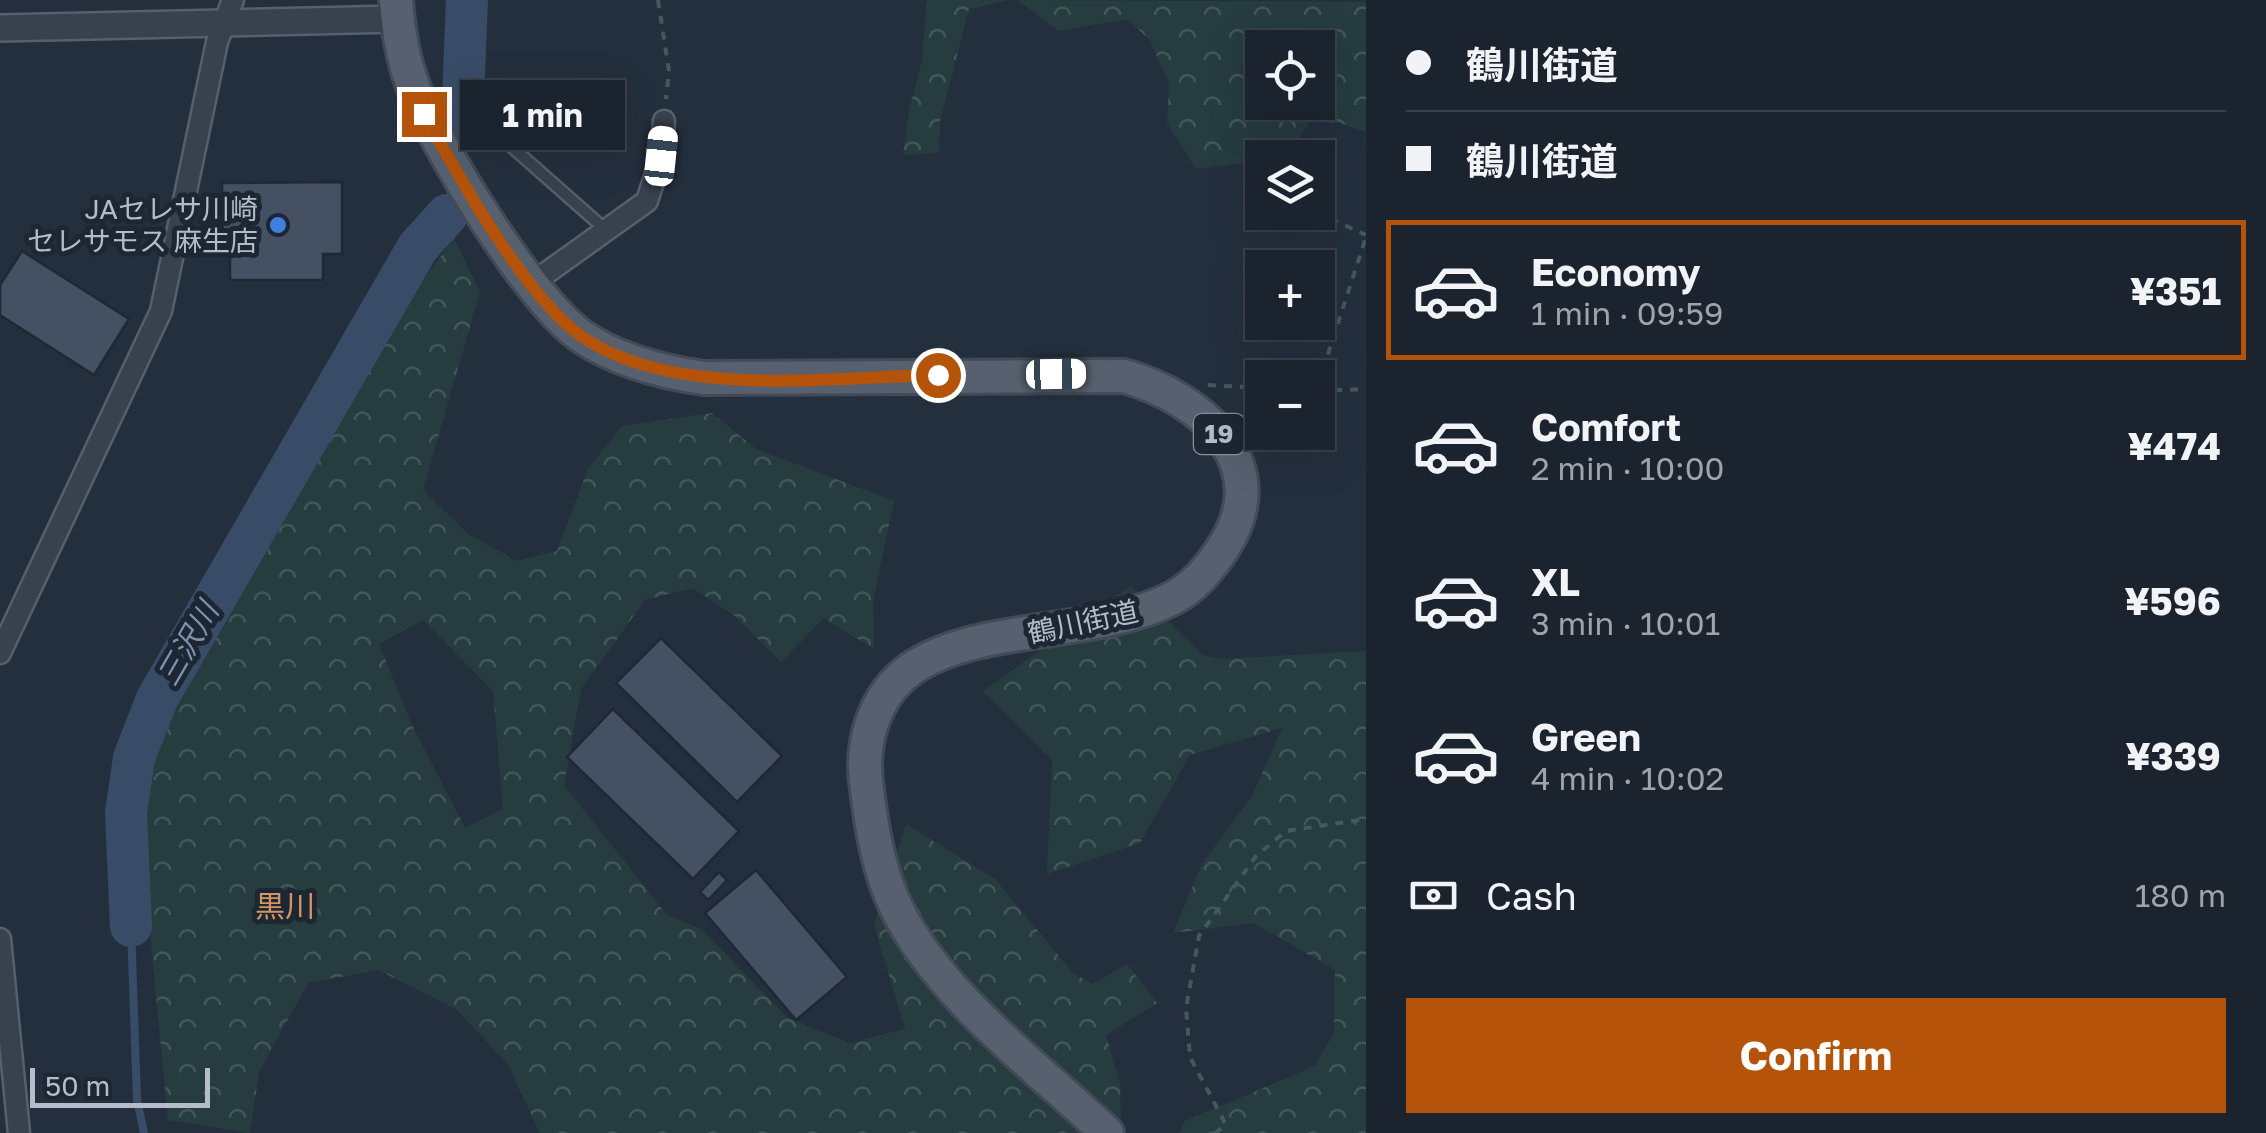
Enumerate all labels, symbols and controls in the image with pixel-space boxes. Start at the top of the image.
map controls [1245,30,1335,450]
button: locate [1245,30,1335,120]
text: 鶴川街道 [1466,42,1618,87]
callout: 1 min [459,79,624,149]
route end [402,92,447,137]
text: 1 min [502,96,583,134]
car [643,125,679,187]
text: 鶴川街道 [1466,138,1618,183]
button: layers [1245,140,1335,230]
place label: JAセレサ川崎 セレサモス 麻生店 [27,192,258,257]
marker: JAセレサ川崎 セレサモス 麻生店 [267,214,289,236]
icon: car [1411,245,1501,335]
text: Economy [1531,249,1700,294]
button: + [1245,250,1335,340]
text: ¥351 [2130,268,2221,313]
text: 1 min · 09:59 [1531,294,1723,332]
route start [916,353,961,398]
car [1026,358,1086,390]
button: − [1245,360,1335,450]
icon: car [1411,400,1501,490]
text: Comfort [1531,404,1681,449]
road number: 19 [1194,414,1244,454]
text: ¥474 [2128,423,2221,468]
text: 2 min · 10:00 [1531,449,1724,487]
icon: car [1411,555,1501,645]
text: XL [1531,559,1580,604]
text: ¥596 [2124,578,2221,623]
water label: 三沢川 [149,593,227,691]
street label: 鶴川街道 [1025,594,1141,649]
text: 3 min · 10:01 [1531,604,1720,642]
icon: car [1411,710,1501,800]
text: Green [1531,714,1641,759]
text: ¥339 [2125,733,2221,778]
text: 4 min · 10:02 [1531,759,1724,797]
icon: cash [1406,868,1461,923]
text: Cash [1486,873,1577,918]
text: 180 m [2135,876,2226,914]
district label: 黒川 [255,888,315,924]
button: Confirm [1406,998,2226,1113]
scale bar [30,1063,210,1108]
text: 50 m [45,1069,110,1102]

